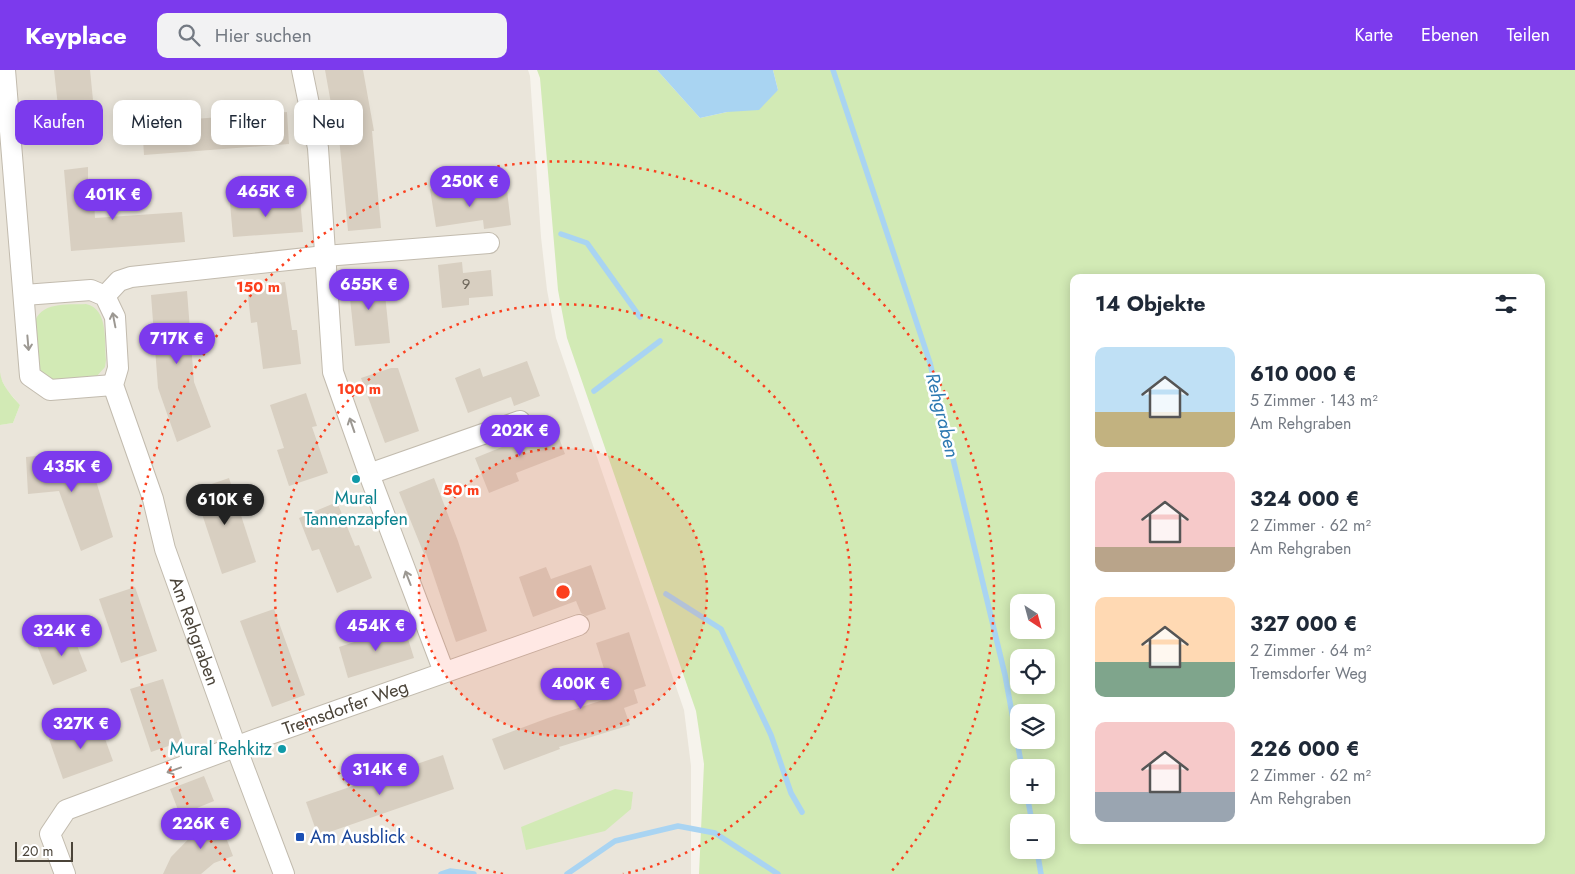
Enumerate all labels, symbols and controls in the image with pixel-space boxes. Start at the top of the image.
search box [157,13,507,58]
text: Keyplace [25,18,127,53]
icon: search [175,21,203,49]
text: Hier suchen [215,22,312,49]
text: Karte [1354,22,1393,48]
text: Ebenen [1421,22,1479,48]
text: Teilen [1507,22,1550,48]
chip: Kaufen [15,100,103,145]
chip: Mieten [113,100,201,145]
chip: Filter [211,100,284,145]
chip: Neu [294,100,363,145]
pin: 250K € [429,166,511,208]
text: 250K € [441,170,499,193]
pin: 465K € [225,176,307,218]
pin: 401K € [72,178,154,221]
text: 465K € [237,180,295,203]
text: 401K € [85,183,141,206]
pin: 655K € [328,268,410,311]
text: 655K € [340,273,398,296]
house number: 9 [462,273,470,295]
text: 150 m [236,276,280,298]
text: 14 Objekte [1095,289,1205,319]
icon: filters [1492,290,1520,318]
one-way arrow [108,312,118,328]
pin: 717K € [136,322,218,365]
text: 717K € [150,327,204,350]
one-way arrow [23,335,33,351]
text: 610 000 € [1250,359,1357,389]
icon: home [1135,367,1195,427]
water label: Rehgraben [919,370,966,460]
text: 100 m [337,378,381,400]
text: 5 Zimmer · 143 m² [1250,389,1378,412]
text: Am Rehgraben [1250,412,1352,435]
pin: 202K € [479,414,561,457]
one-way arrow [347,418,356,433]
text: 202K € [491,419,549,442]
pin: 435K € [31,450,113,493]
text: 435K € [43,455,101,478]
marker: Mural Tannenzapfen [350,473,362,485]
text: 50 m [443,479,479,501]
pin: 610K € [184,484,266,526]
text: 324 000 € [1250,484,1360,514]
place label: Mural Tannenzapfen [304,485,408,532]
text: 610K € [197,488,253,511]
icon: home [1135,492,1195,552]
text: 2 Zimmer · 62 m² [1250,514,1371,537]
text: Am Rehgraben [1250,537,1352,560]
one-way arrow [403,571,412,586]
street label: Am Rehgraben [163,573,226,689]
centre of rings [554,583,572,601]
north arrow [1010,594,1055,639]
map controls [1010,594,1055,859]
text: 327 000 € [1250,609,1358,639]
pin: 454K € [335,610,417,652]
pin: 324K € [21,614,103,657]
text: 454K € [346,614,406,637]
icon: home [1135,617,1195,677]
text: 324K € [33,619,91,642]
text: 2 Zimmer · 64 m² [1250,639,1371,662]
button: locate [1010,649,1055,694]
text: Tremsdorfer Weg [1250,662,1367,685]
pin: 400K € [540,668,622,710]
text: 400K € [552,672,610,695]
street label: Tremsdorfer Weg [279,673,412,742]
button: layers [1010,704,1055,749]
pin: 327K € [40,708,122,750]
text: 327K € [53,712,109,735]
text: 226 000 € [1250,734,1360,764]
place label: Mural Rehkitz [170,736,273,762]
icon: home [1135,742,1195,802]
marker: Mural Rehkitz [276,743,288,755]
pin: 314K € [339,754,421,796]
text: 314K € [352,758,408,781]
button: + [1010,759,1055,804]
text: 2 Zimmer · 62 m² [1250,764,1371,787]
one-way arrow [166,766,182,775]
text: Am Rehgraben [1250,787,1352,810]
pin: 226K € [160,808,242,850]
text: 226K € [172,812,230,835]
button: − [1010,814,1055,859]
place label: Am Ausblick [310,824,405,850]
marker: Am Ausblick [294,831,306,843]
scale bar [15,839,72,862]
text: 20 m [22,841,54,861]

